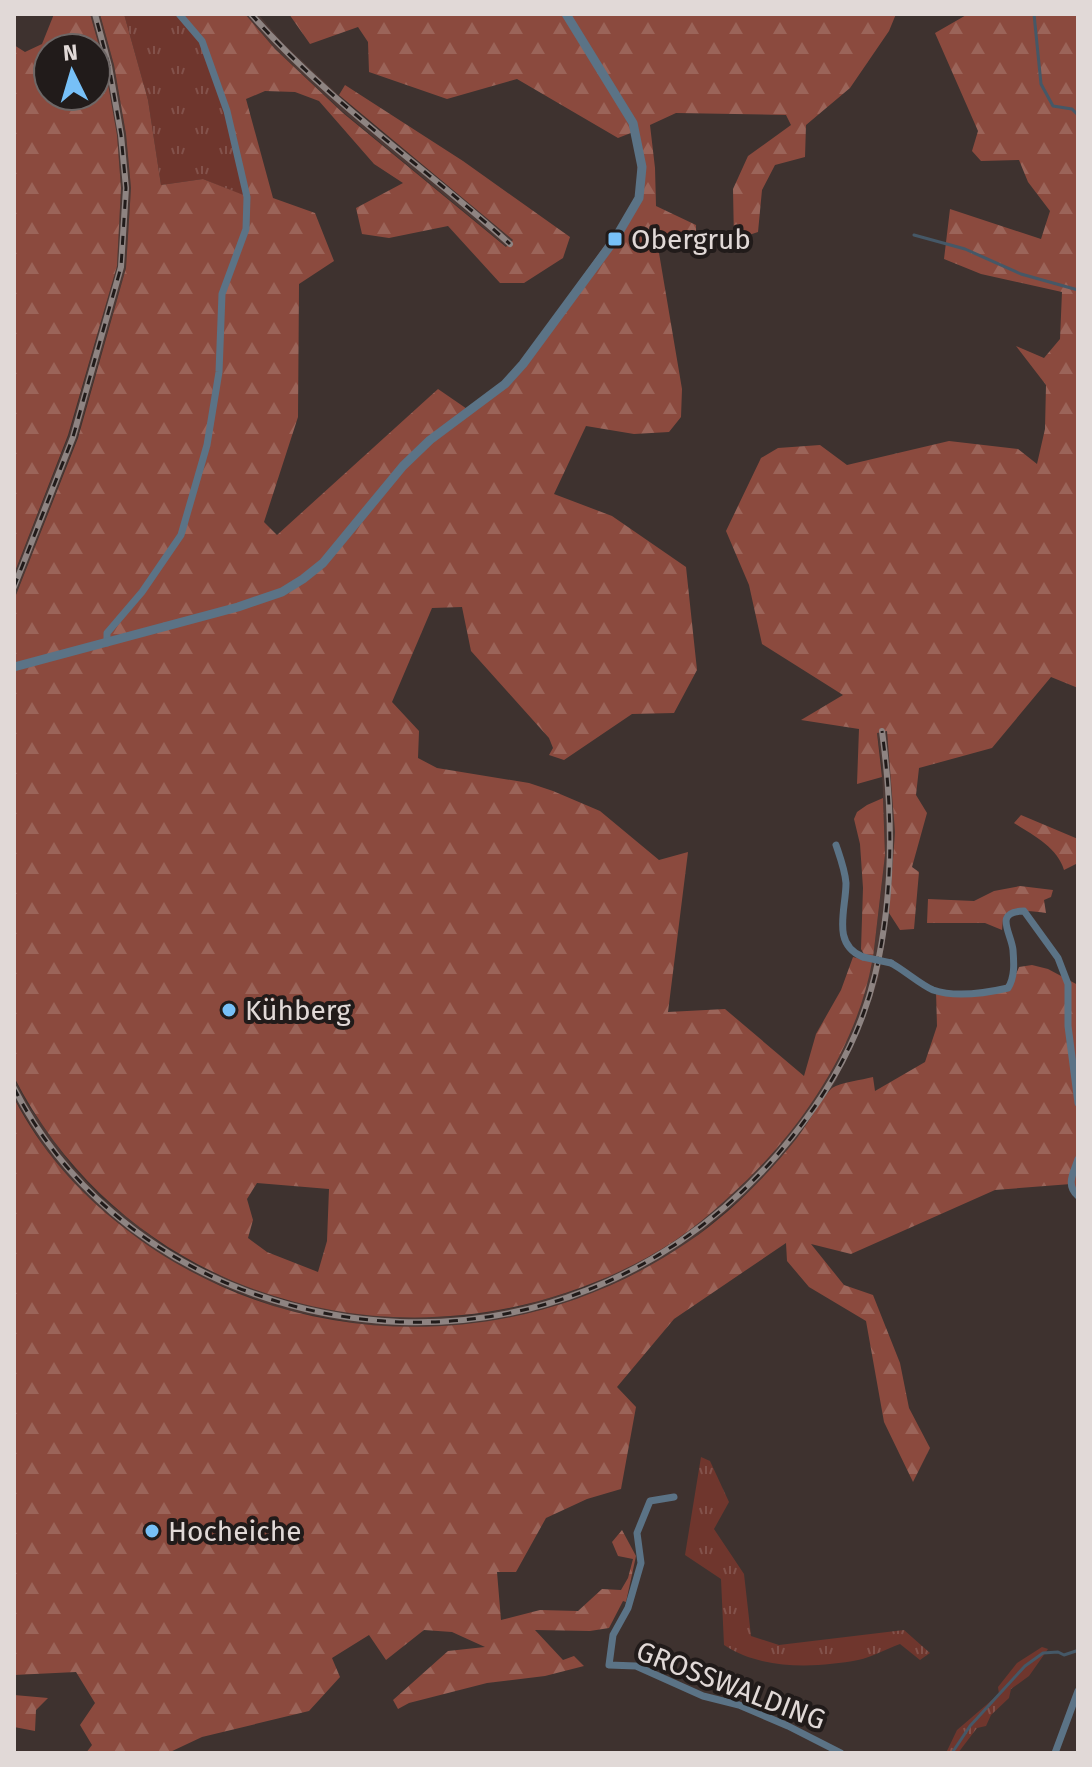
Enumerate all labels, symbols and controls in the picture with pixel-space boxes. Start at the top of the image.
north arrow [32,32,112,112]
text: N [62,38,79,67]
place label: Obergrub [631,223,751,256]
marker: Obergrub [606,230,624,248]
place label: Kühberg [245,994,351,1027]
marker: Kühberg [220,1001,238,1019]
place label: Hocheiche [168,1515,301,1548]
marker: Hocheiche [143,1522,161,1540]
street label: GROSSWALDING [632,1634,830,1737]

